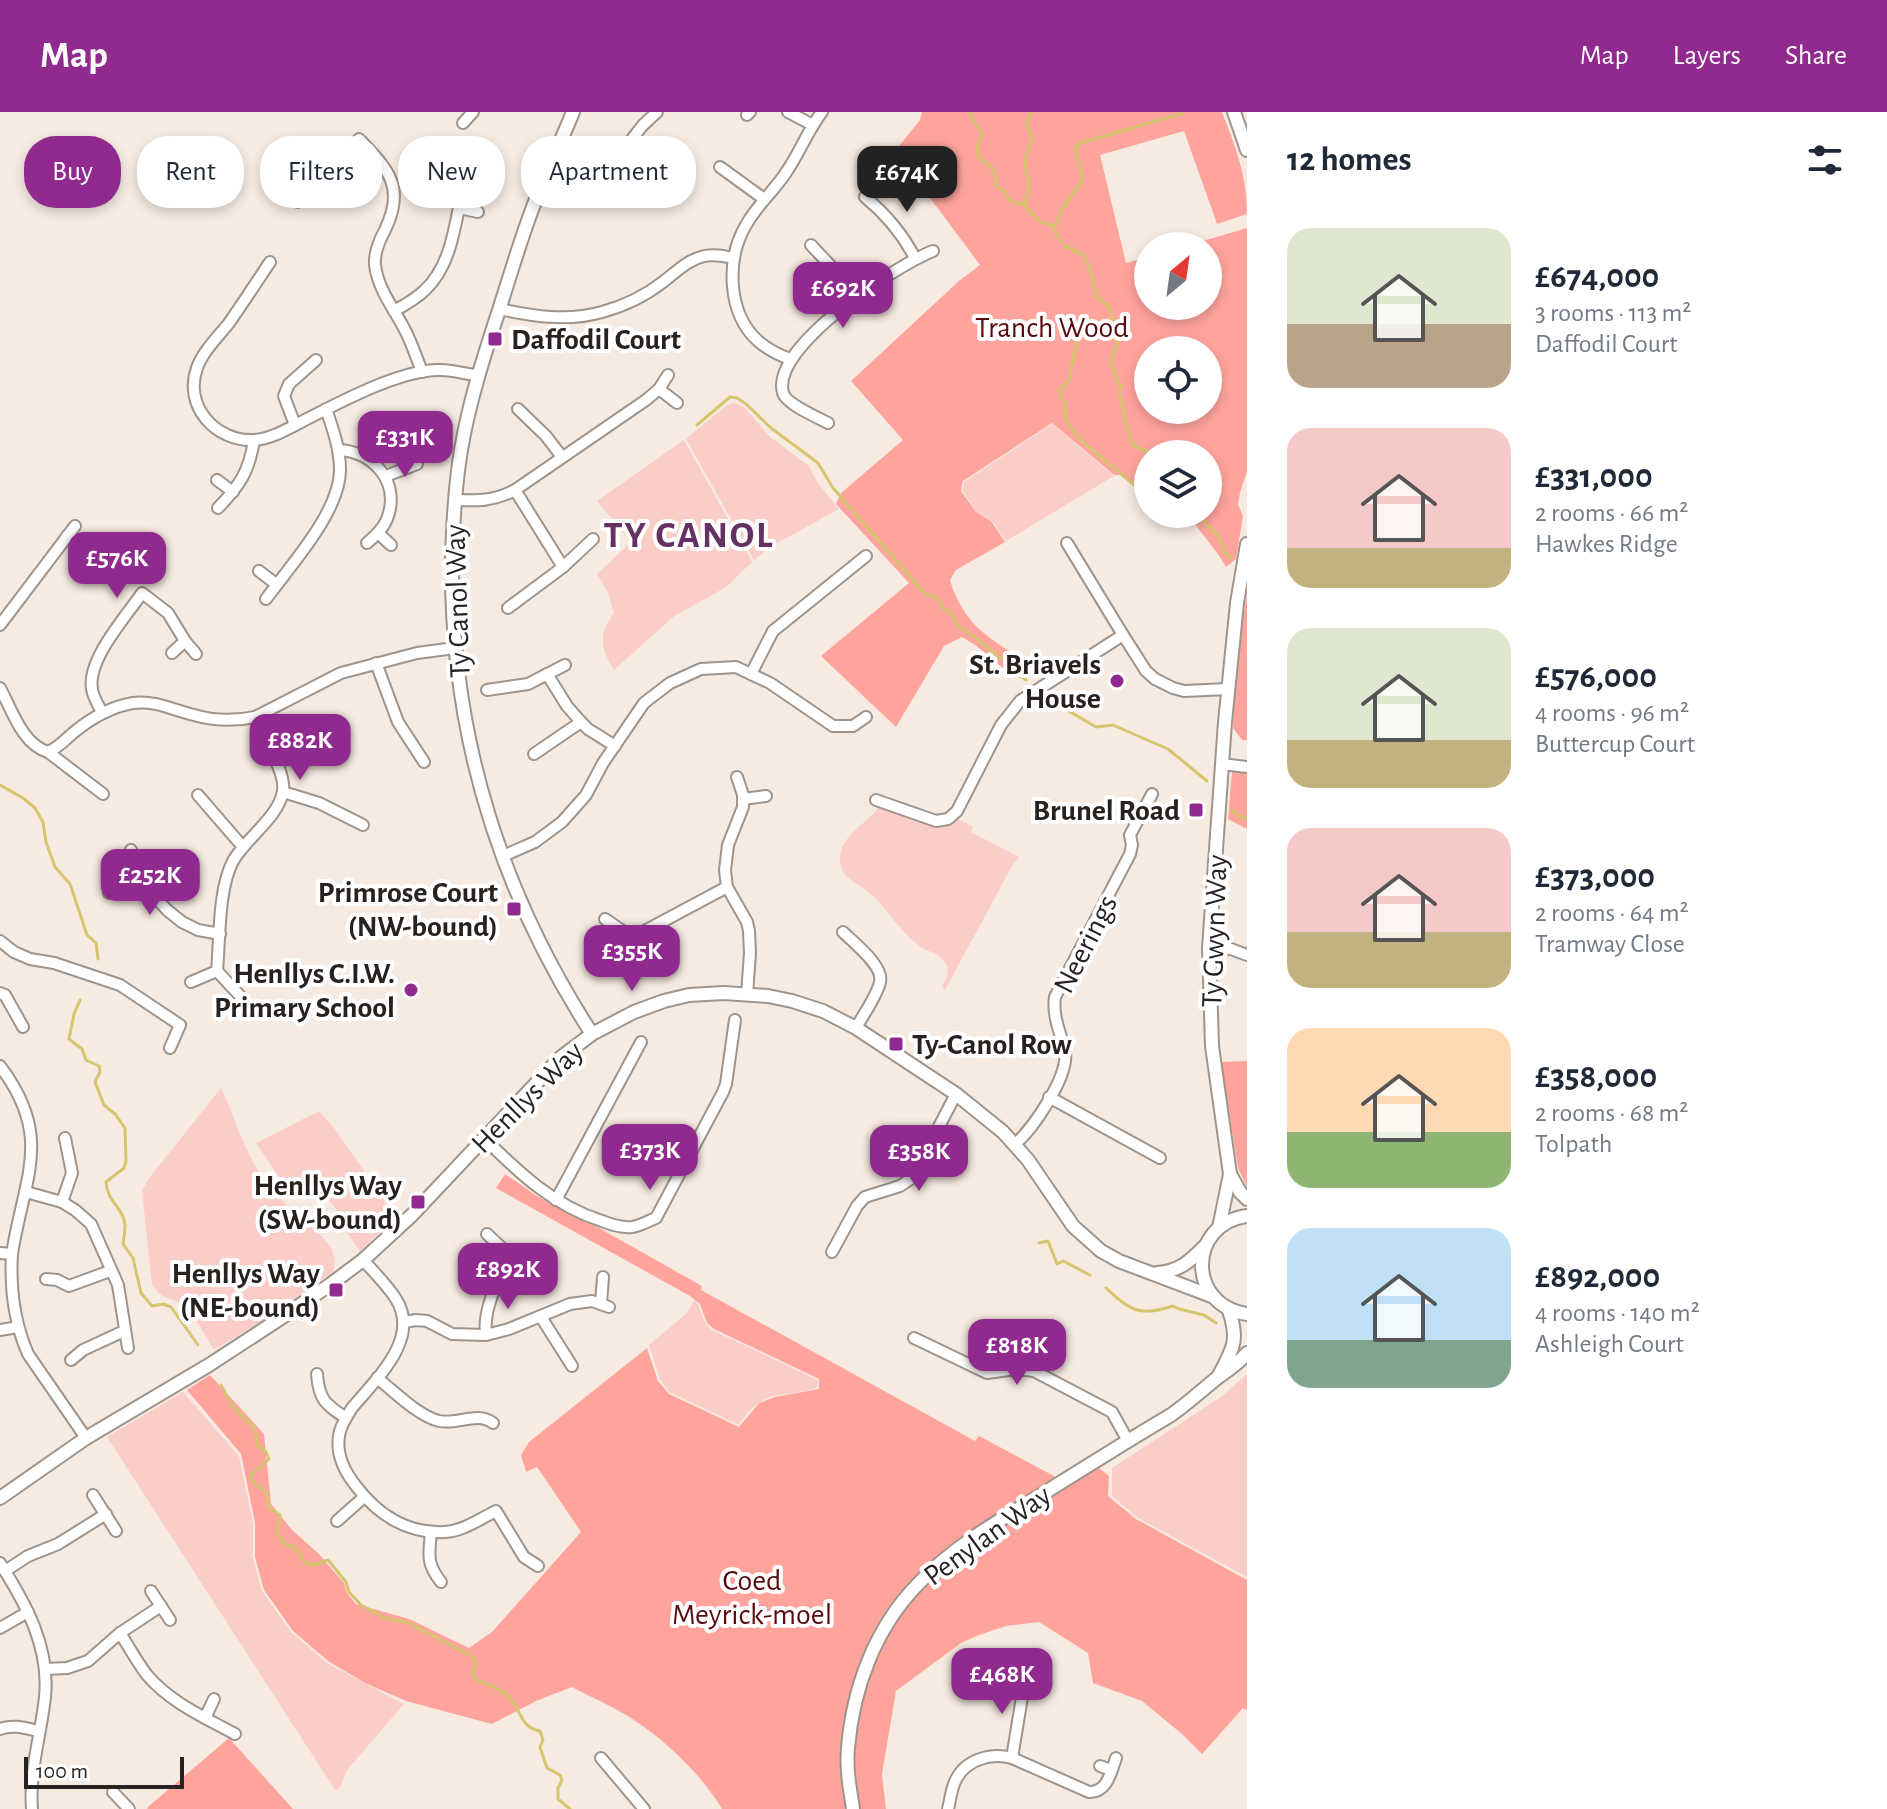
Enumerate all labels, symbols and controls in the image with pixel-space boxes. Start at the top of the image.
text: Map [40,37,108,75]
text: Map [1580,42,1629,70]
text: Layers [1673,42,1741,70]
text: Share [1785,42,1847,70]
chip: Buy [24,136,121,208]
chip: Rent [137,136,244,208]
chip: Filters [260,136,382,208]
chip: New [398,136,505,208]
chip: Apartment [521,136,696,208]
icon: filters [1803,138,1847,182]
text: 12 homes [1287,143,1412,177]
pin: £674K [851,146,963,214]
text: £674K [875,159,939,185]
north arrow [1134,232,1222,320]
map controls [1134,232,1222,528]
icon: home [1351,260,1447,356]
text: £674,000 [1535,260,1659,294]
pin: £692K [787,262,899,330]
text: £692K [811,275,875,301]
text: 3 rooms · 113 m² [1535,300,1691,326]
park label: Tranch Wood [975,313,1129,343]
place label: Daffodil Court [511,325,681,355]
marker: Daffodil Court [486,330,504,348]
text: Daffodil Court [1535,331,1678,357]
button: locate [1134,336,1222,424]
pin: £331K [349,411,461,479]
text: £331K [376,424,434,450]
button: layers [1134,440,1222,528]
icon: home [1351,460,1447,556]
text: £331,000 [1535,460,1653,494]
text: 2 rooms · 66 m² [1535,500,1688,526]
district label: TY CANOL [603,517,775,555]
street label: Ty Canol Way [440,523,476,678]
text: Hawkes Ridge [1535,531,1678,557]
pin: £576K [61,532,173,600]
text: £576K [86,545,148,571]
place label: St. Briavels House [969,650,1101,714]
icon: home [1351,660,1447,756]
text: £576,000 [1535,660,1657,694]
marker: St. Briavels House [1108,672,1126,690]
text: 4 rooms · 96 m² [1535,700,1689,726]
pin: £882K [244,714,356,782]
text: £882K [268,727,332,753]
text: Buttercup Court [1535,731,1695,757]
place label: Brunel Road [1033,796,1180,826]
marker: Brunel Road [1187,801,1205,819]
pin: £252K [94,849,206,917]
street label: Ty Gwyn Way [1197,854,1233,1008]
icon: home [1351,860,1447,956]
text: £373,000 [1535,860,1655,894]
text: £252K [119,862,181,888]
place label: Primrose Court (NW-bound) [318,878,498,942]
street label: Neerings [1049,891,1123,998]
marker: Primrose Court (NW-bound) [505,900,523,918]
text: 2 rooms · 64 m² [1535,900,1689,926]
pin: £355K [576,925,688,993]
text: Tramway Close [1535,931,1685,957]
text: £355K [602,938,662,964]
place label: Henllys C.I.W. Primary School [214,959,395,1023]
marker: Henllys C.I.W. Primary School [402,981,420,999]
place label: Ty-Canol Row [912,1030,1072,1060]
marker: Ty-Canol Row [887,1035,905,1053]
street label: Henllys Way [466,1036,589,1159]
icon: home [1351,1060,1447,1156]
text: £358,000 [1535,1060,1657,1094]
text: 2 rooms · 68 m² [1535,1100,1688,1126]
pin: £373K [594,1124,706,1192]
pin: £358K [863,1125,975,1193]
text: Tolpath [1535,1131,1612,1157]
text: £373K [620,1137,680,1163]
text: £358K [888,1138,950,1164]
place label: Henllys Way (SW-bound) [253,1171,403,1235]
marker: Henllys Way (SW-bound) [409,1193,427,1211]
pin: £892K [452,1243,564,1311]
text: £892K [476,1256,540,1282]
place label: Henllys Way (NE-bound) [171,1259,321,1323]
icon: home [1351,1260,1447,1356]
text: £892,000 [1535,1260,1660,1294]
marker: Henllys Way (NE-bound) [327,1281,345,1299]
text: 4 rooms · 140 m² [1535,1300,1700,1326]
pin: £818K [961,1319,1073,1387]
text: Ashleigh Court [1535,1331,1684,1357]
text: £818K [986,1332,1048,1358]
street label: Penylan Way [919,1480,1057,1592]
park label: Coed Meyrick-moel [672,1566,832,1630]
pin: £468K [946,1648,1058,1716]
text: £468K [969,1661,1035,1687]
scale bar [24,1753,184,1789]
text: 100 m [36,1760,88,1782]

